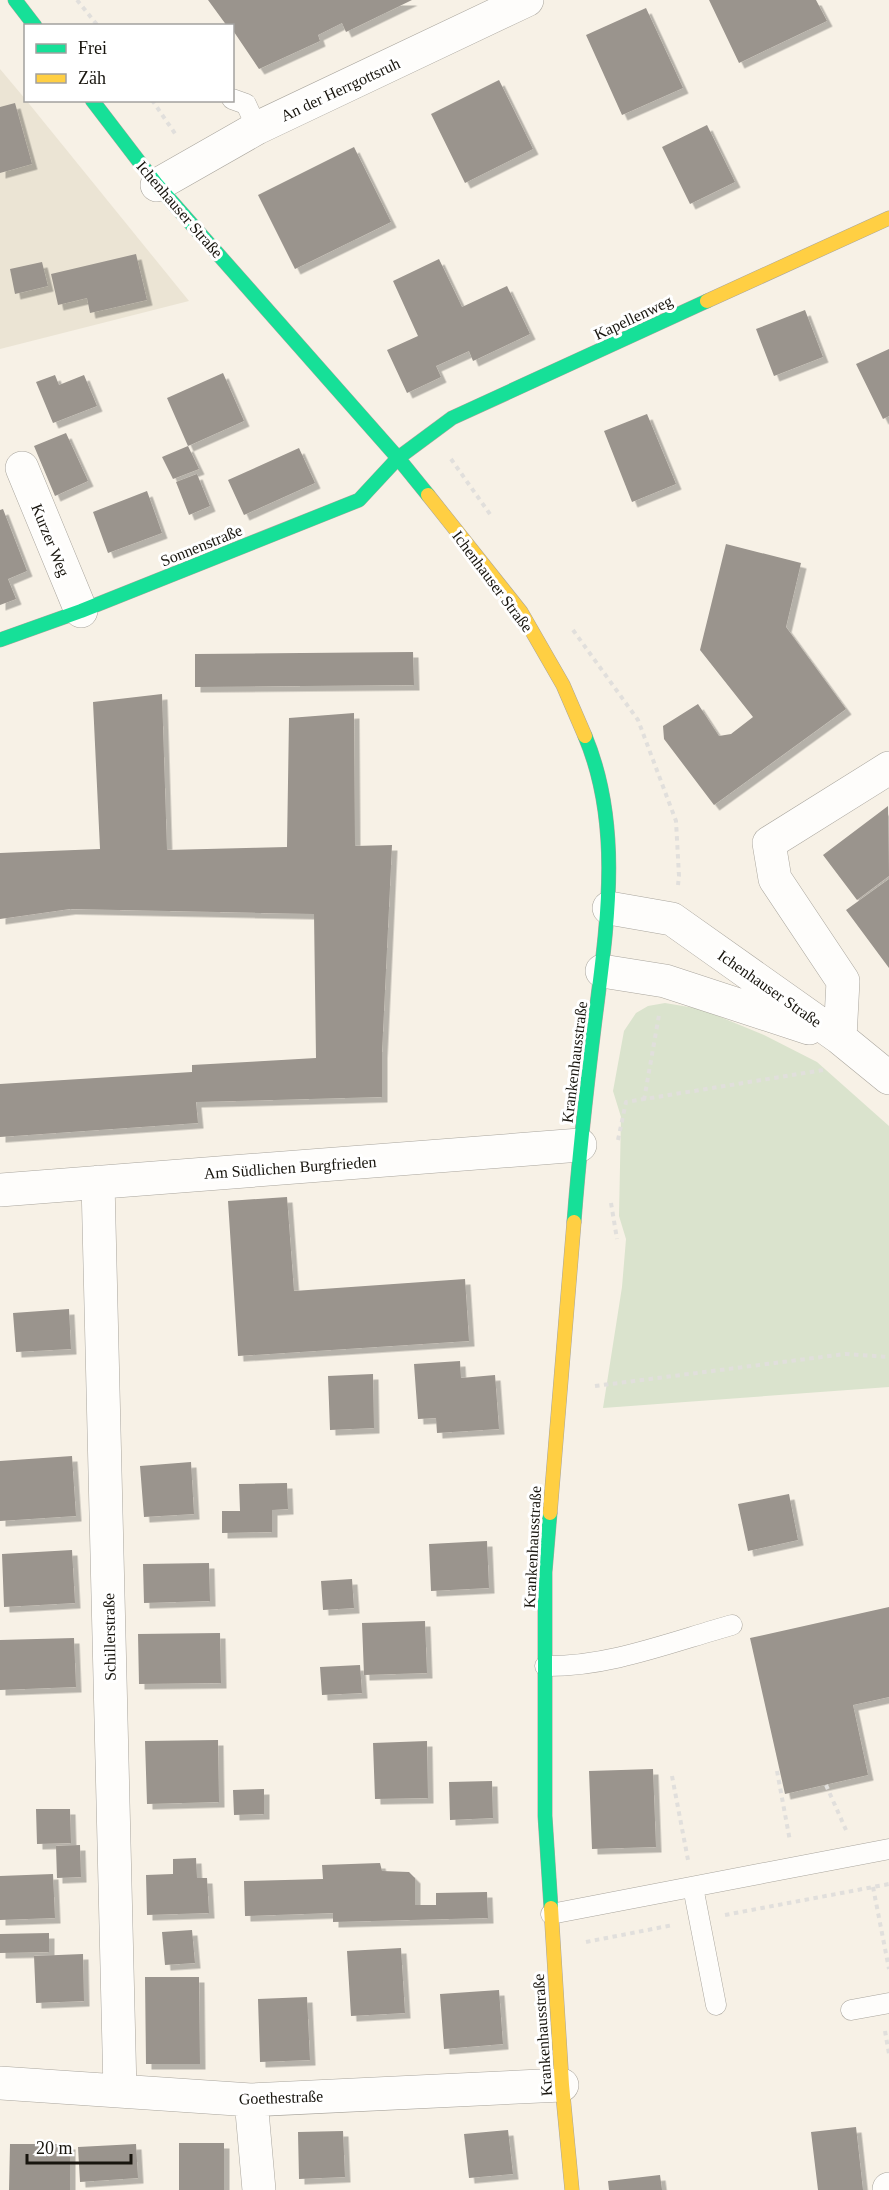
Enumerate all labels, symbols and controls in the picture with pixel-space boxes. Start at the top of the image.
legend [24,24,234,102]
text: Frei [78,38,107,58]
street label: An der Herrgottsruh [278,54,403,125]
text: Zäh [78,68,106,88]
street label: Ichenhauser Straße [133,158,226,261]
street label: Kapellenweg [591,292,675,344]
street label: Kurzer Weg [27,501,73,579]
street label: Sonnenstraße [158,521,244,569]
street label: Ichenhauser Straße [449,527,536,635]
street label: Ichenhauser Straße [715,946,825,1030]
street label: Krankenhausstraße [559,1000,590,1124]
street label: Am Südlichen Burgfrieden [203,1153,377,1183]
street label: Krankenhausstraße [521,1485,544,1609]
street label: Schillerstraße [100,1593,119,1681]
street label: Krankenhausstraße [530,1973,555,2097]
street label: Goethestraße [239,2088,323,2107]
scale bar [27,2127,130,2165]
text: 20 m [36,2138,73,2158]

